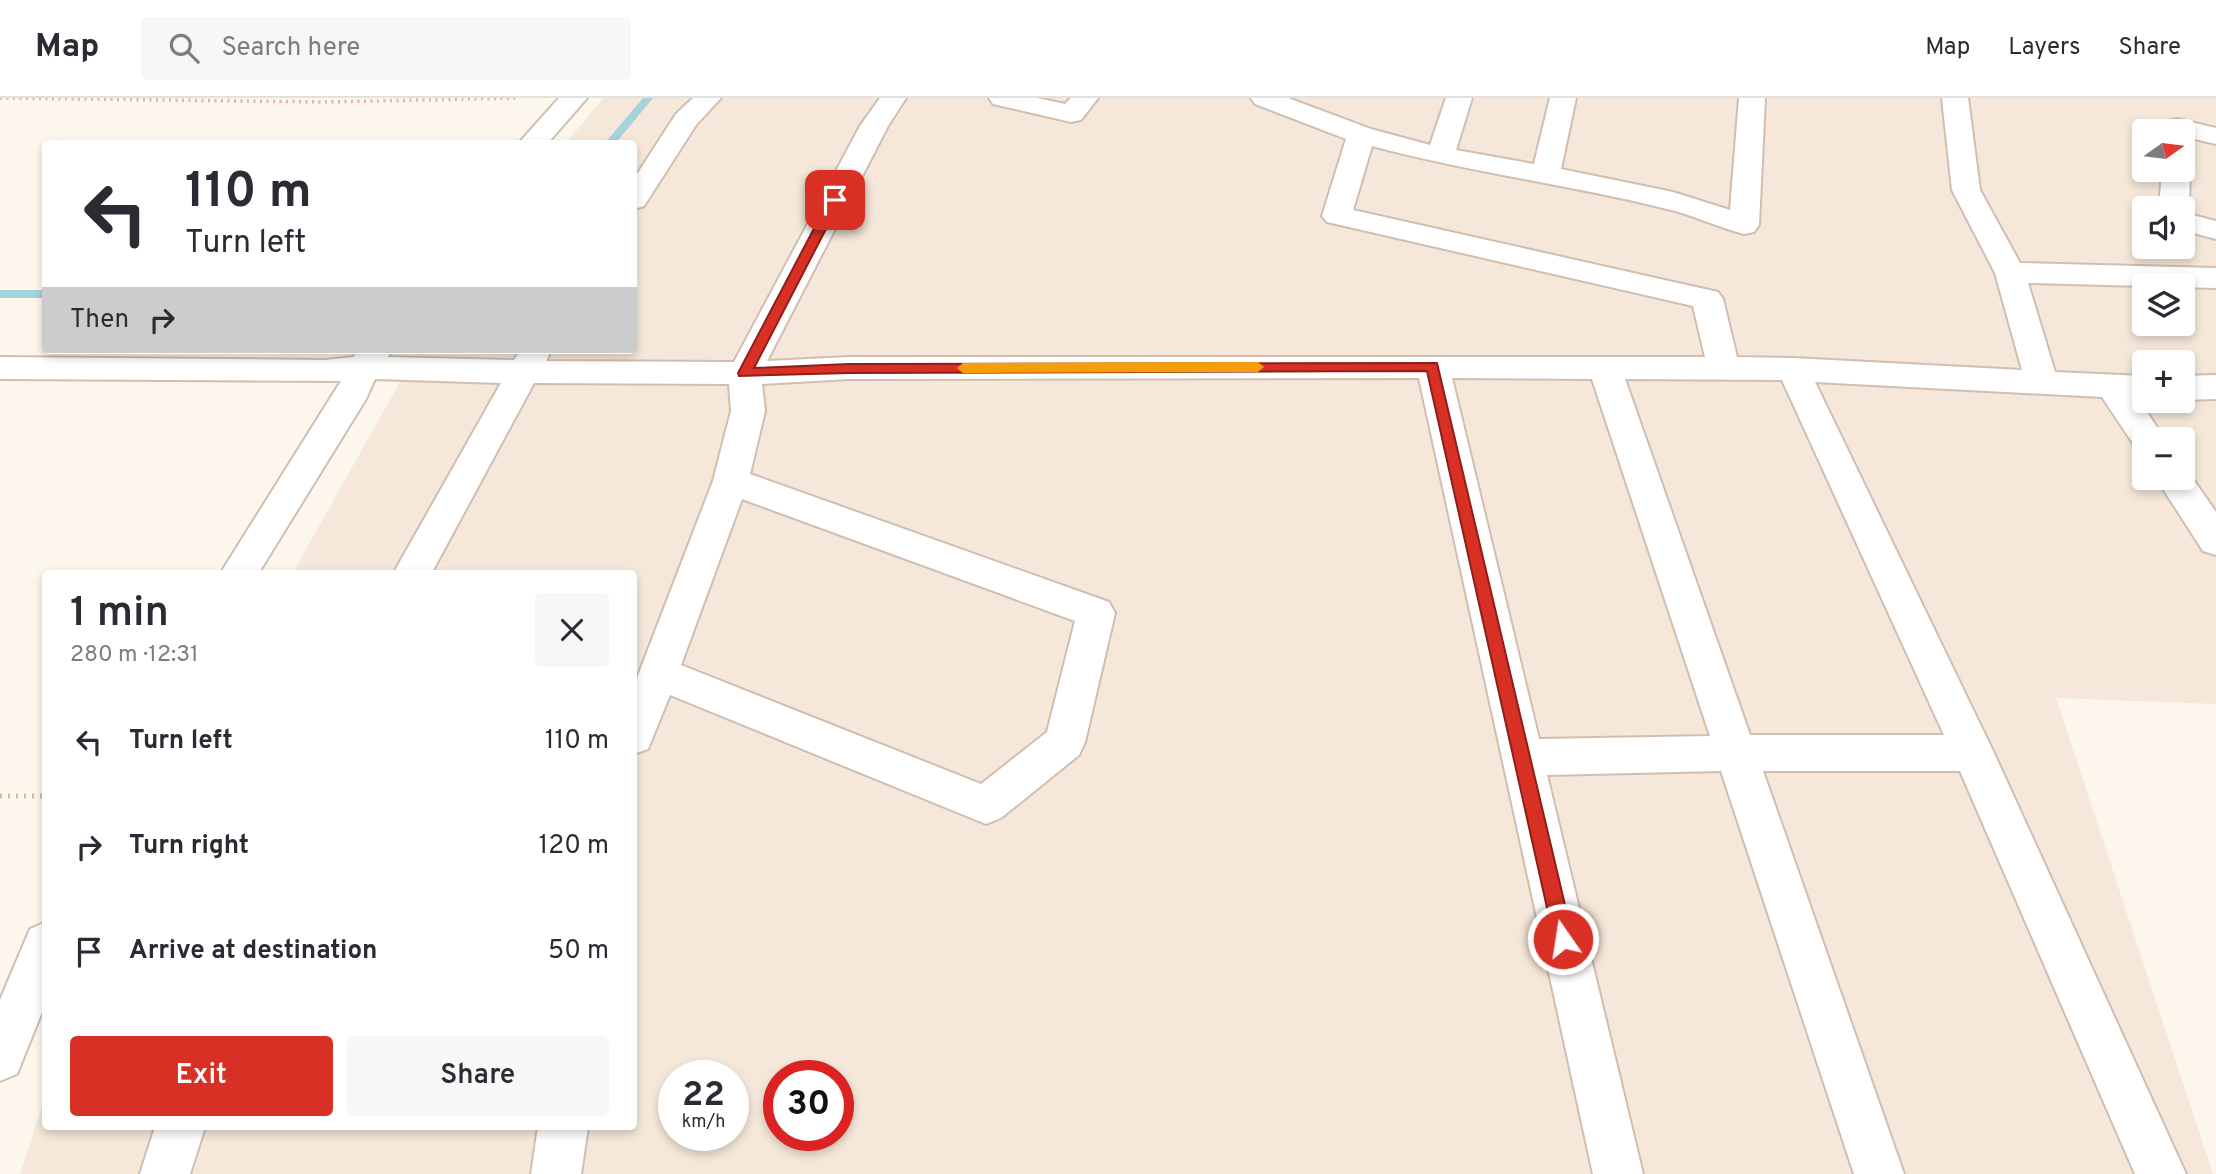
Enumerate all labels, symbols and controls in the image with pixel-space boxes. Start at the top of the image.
search box [141,17,631,80]
text: Map [35,27,99,69]
icon: search [165,29,203,67]
text: Search here [221,32,360,65]
text: Map [1925,33,1970,63]
text: Layers [2008,33,2080,63]
text: Share [2118,33,2181,63]
north arrow [2132,119,2194,182]
map controls [2132,119,2195,490]
text: 110 m [185,163,312,225]
icon: left [70,168,161,259]
pin [805,170,865,230]
icon: arrive [816,181,854,219]
button: sound [2132,196,2195,259]
text: Turn left [185,224,306,264]
button: layers [2132,273,2195,336]
icon: right [143,301,181,339]
text: Then [70,304,129,337]
button: + [2132,350,2195,413]
button: − [2132,427,2195,490]
text: 1 min [70,588,169,641]
button: close [535,593,609,667]
text: 280 m · 12:31 [70,641,199,670]
icon: left [70,723,108,761]
text: Turn left [129,725,233,758]
text: 110 m [545,725,609,758]
icon: right [70,828,108,866]
text: Turn right [129,830,249,863]
text: 120 m [539,830,609,863]
position arrow [1526,902,1600,976]
icon: arrive [70,933,108,971]
text: Arrive at destination [129,935,377,968]
text: 50 m [548,935,609,968]
button: Exit [70,1036,333,1116]
button: Share [347,1036,609,1116]
speed limit sign: 30 [763,1060,854,1151]
text: 22 [682,1074,725,1118]
text: km/h [682,1111,725,1134]

